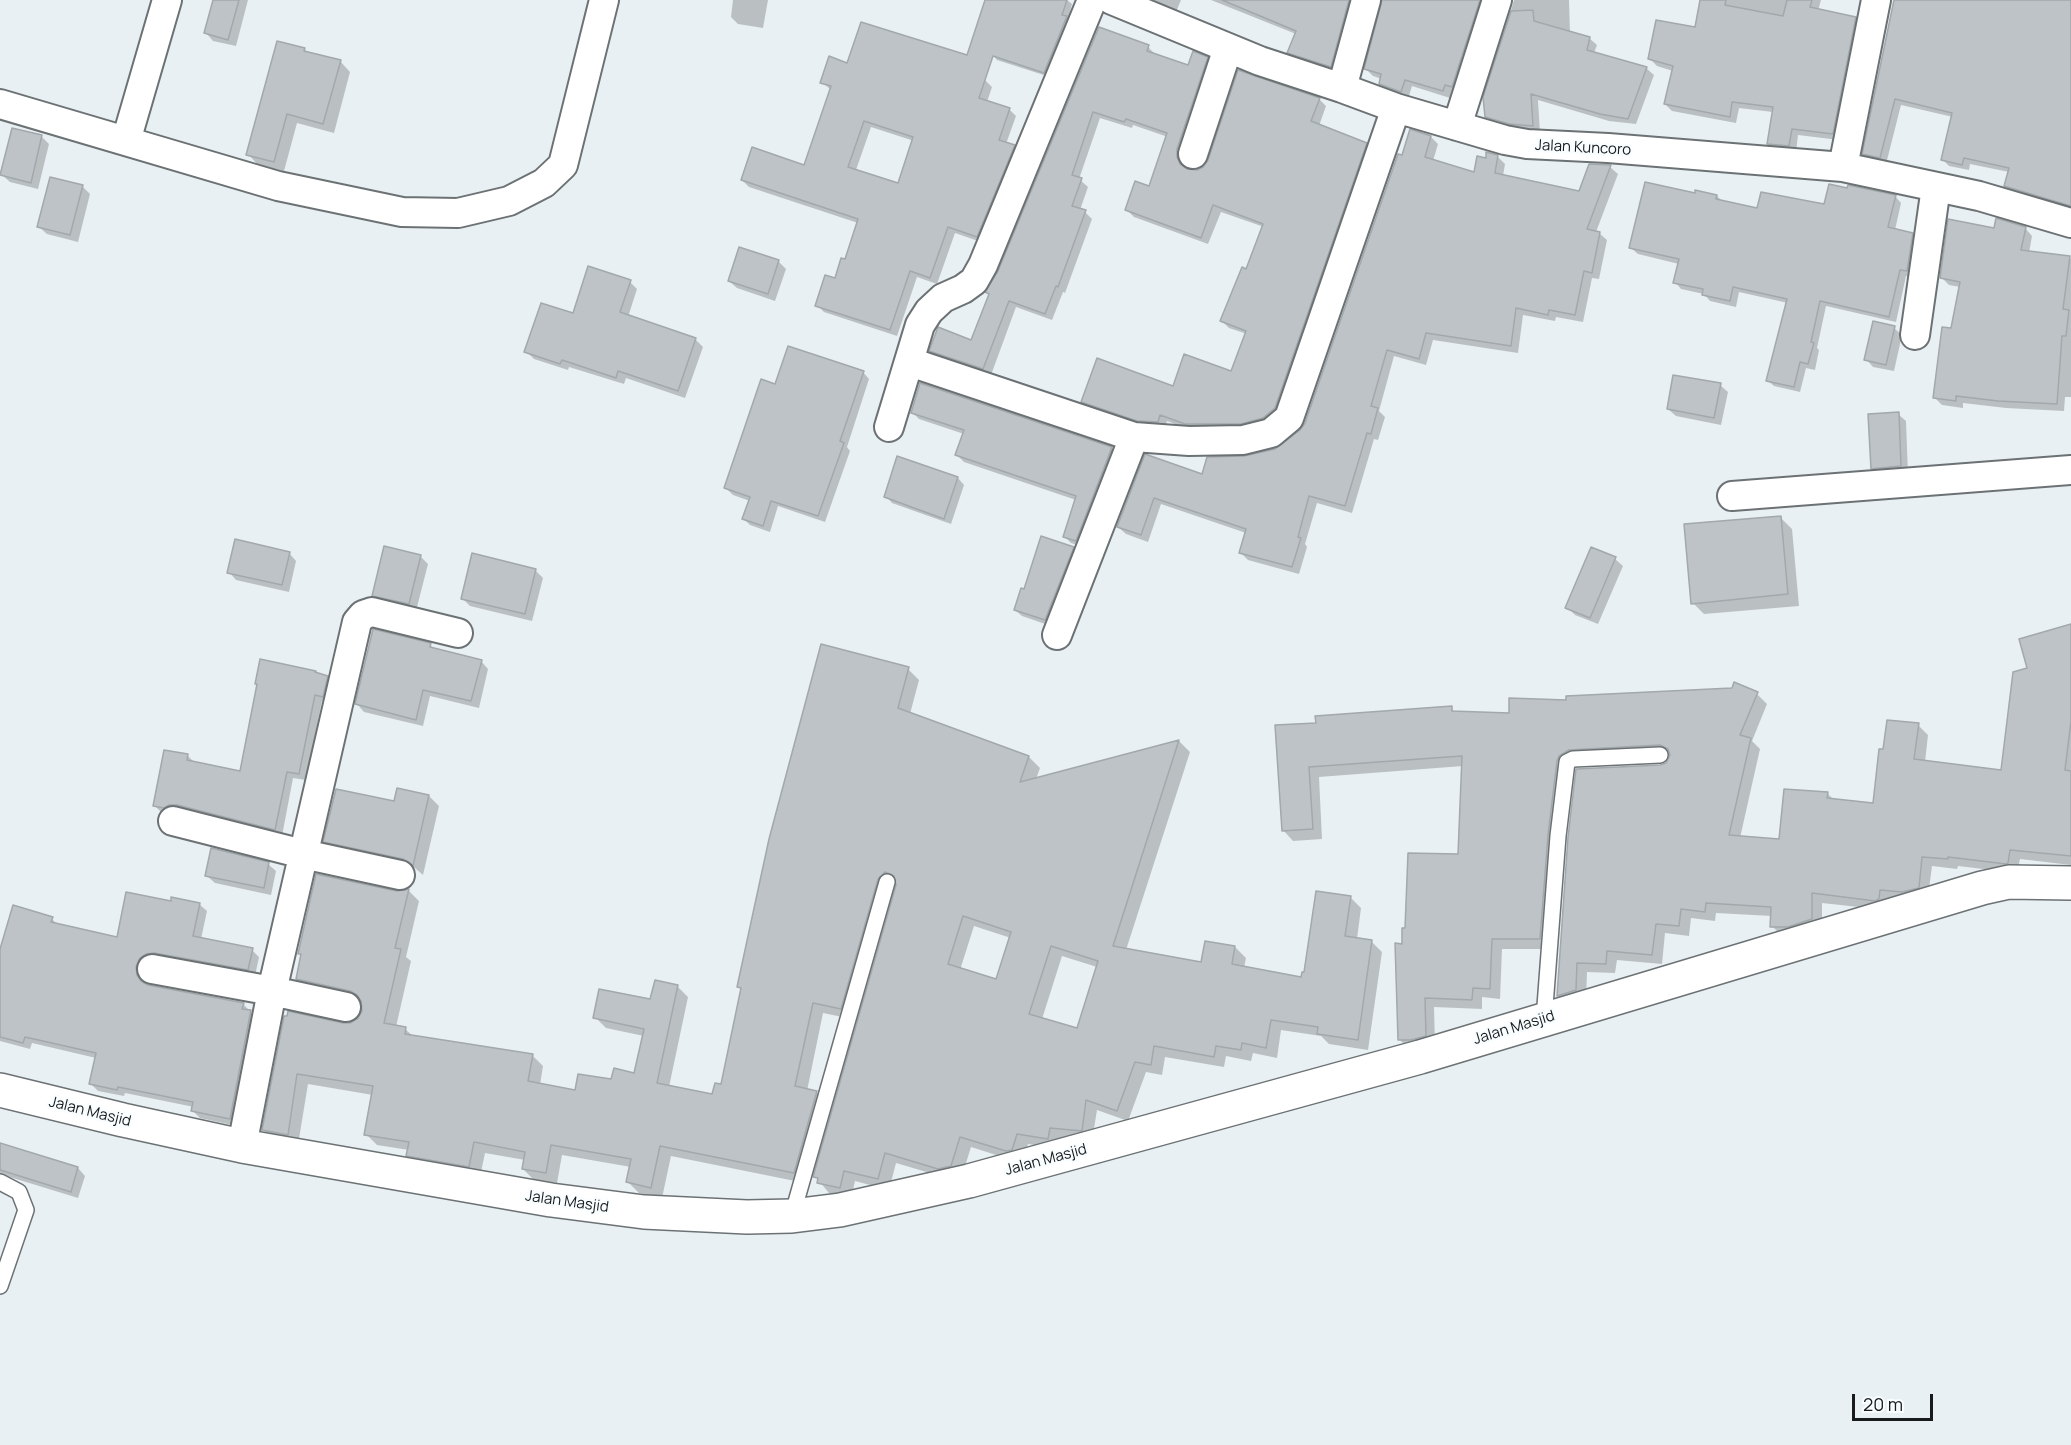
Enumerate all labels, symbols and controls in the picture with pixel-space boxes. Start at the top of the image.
street label: Jalan Kuncoro [1534,136,1632,160]
street label: Jalan Masjid [1471,1007,1557,1049]
street label: Jalan Masjid [47,1093,133,1131]
street label: Jalan Masjid [1003,1140,1089,1180]
street label: Jalan Masjid [524,1187,610,1217]
scale bar [1855,1382,1936,1420]
text: 20 m [1863,1392,1903,1416]

